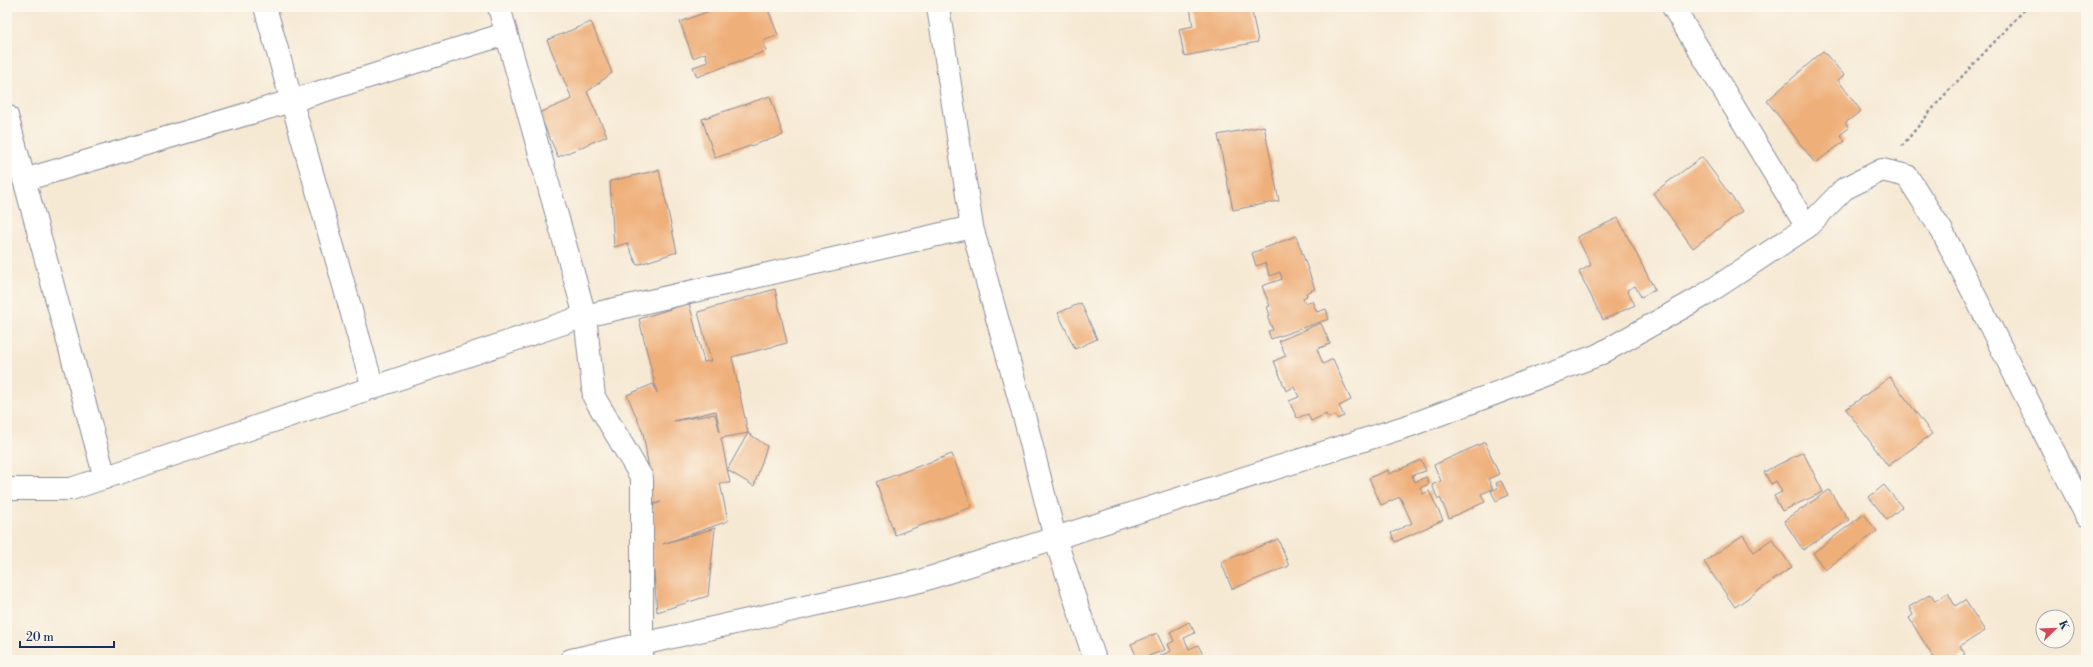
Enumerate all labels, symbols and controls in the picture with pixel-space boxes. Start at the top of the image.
north arrow [2035,609,2075,649]
text: K [2055,619,2072,633]
scale bar [20,623,114,649]
text: 20 m [26,630,54,645]

